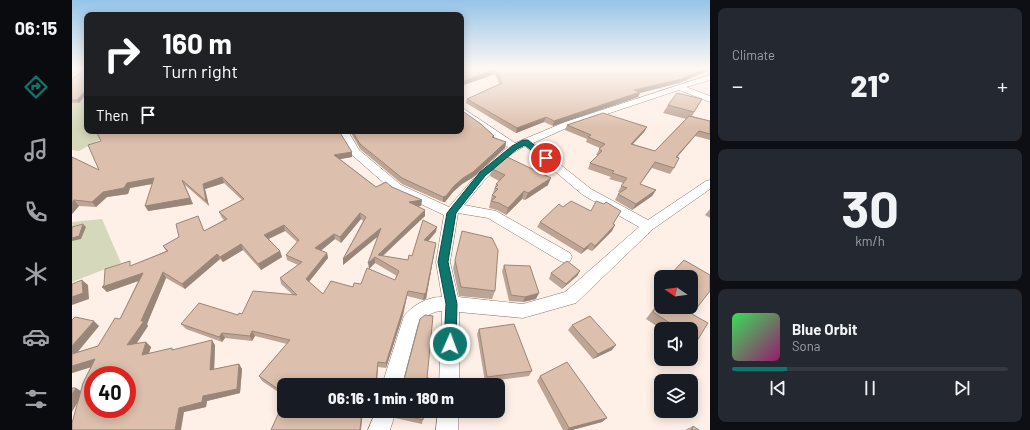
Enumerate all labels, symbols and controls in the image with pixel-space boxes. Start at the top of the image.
text: 06:15 [15,17,57,39]
text: 160 m [162,26,232,60]
icon: right [96,28,148,80]
text: Climate [732,47,775,63]
text: Turn right [162,60,238,82]
text: 21° [851,67,889,103]
text: − [732,72,743,98]
text: + [997,72,1008,98]
icon: directions [22,73,50,101]
icon: arrive [137,104,159,126]
text: Then [96,106,129,124]
icon: music [22,136,50,164]
pin [529,141,563,175]
icon: arrive [535,147,557,169]
text: 30 [841,176,899,238]
icon: phone [22,198,50,226]
text: km/h [855,233,885,249]
icon: climate [22,260,50,288]
north arrow [654,270,698,314]
map controls [654,270,698,418]
text: Blue Orbit [792,320,857,338]
button: sound [654,322,698,366]
icon: car [22,323,50,351]
position arrow [429,323,471,365]
text: Sona [792,338,820,354]
speed limit sign: 40 [84,366,136,418]
button: layers [654,374,698,418]
icon: previous [767,377,789,399]
icon: pause [859,377,881,399]
icon: next [951,377,973,399]
icon: filters [22,385,50,413]
text: 06:16 · 1 min · 180 m [328,389,454,407]

